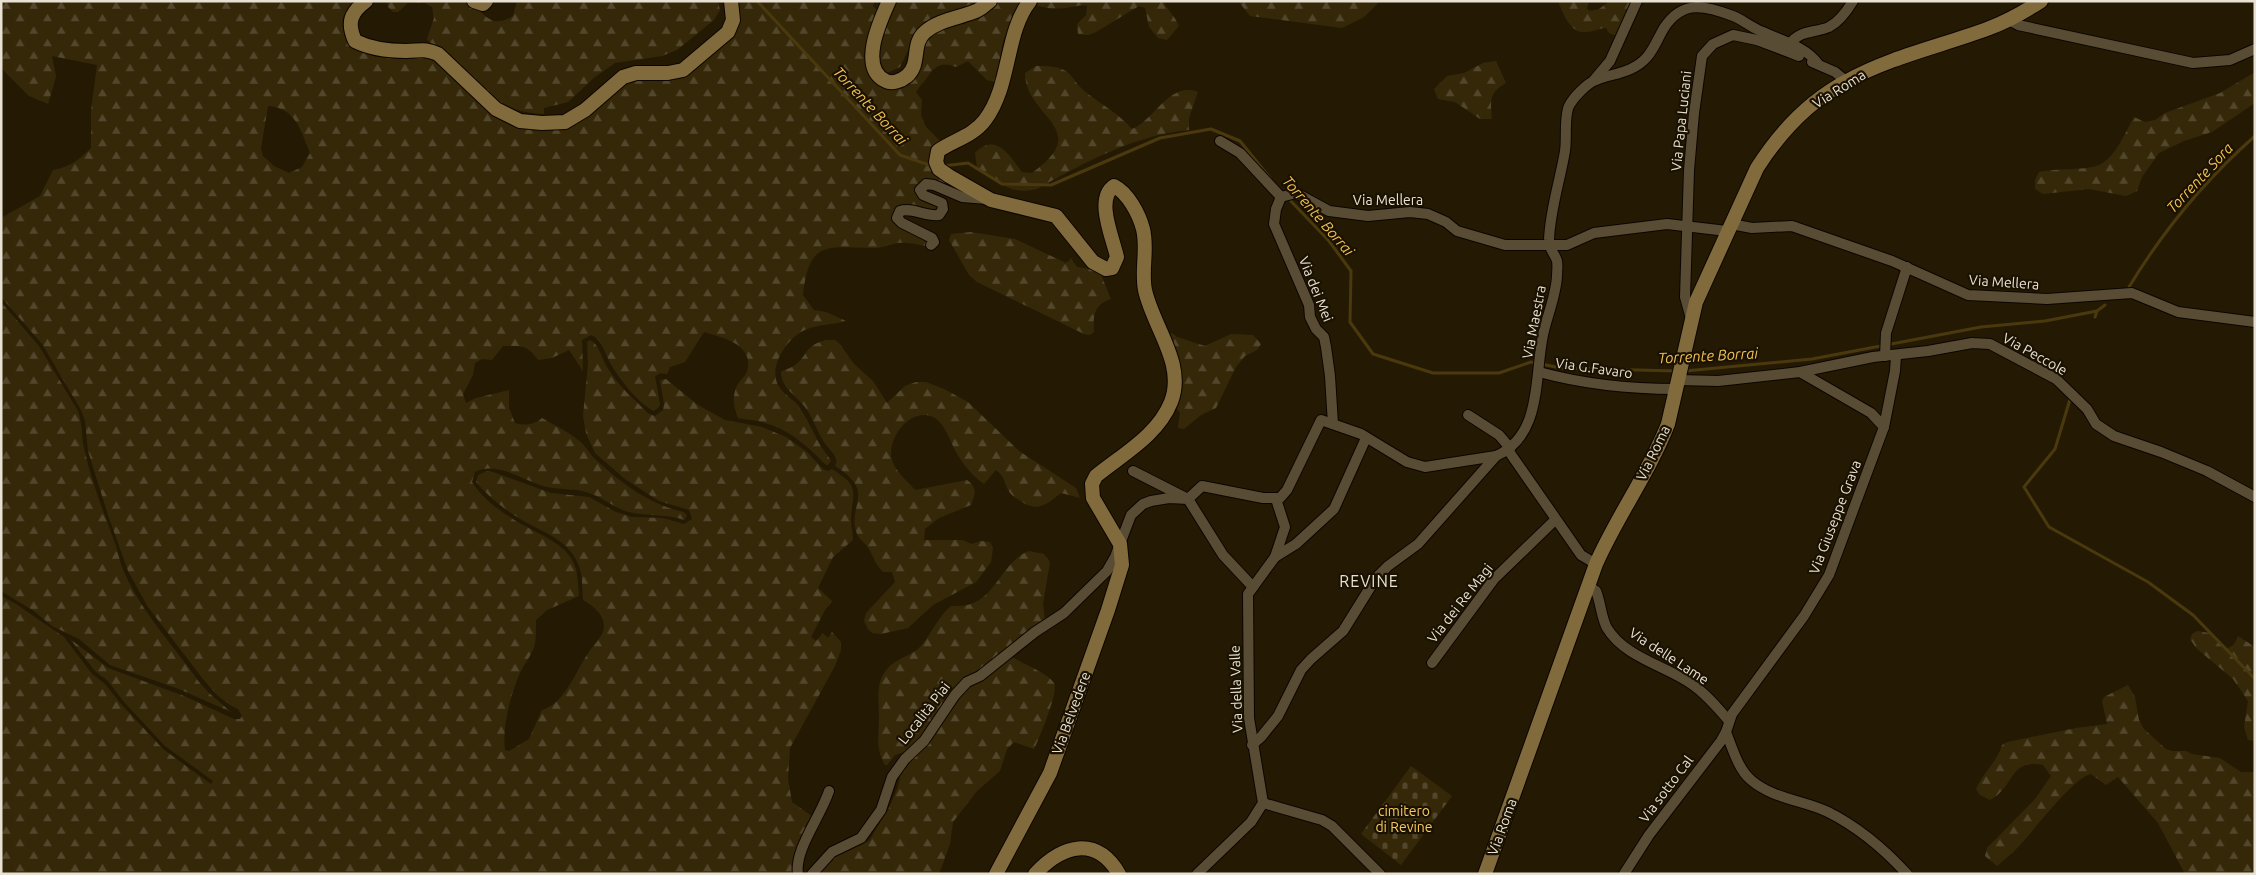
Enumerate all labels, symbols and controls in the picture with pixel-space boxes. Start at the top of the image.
water label: Torrente Borrai [830,63,912,149]
street label: Via Roma [1810,67,1868,111]
street label: Via Papa Luciani [1668,70,1694,172]
water label: Torrente Sora [2163,139,2236,216]
water label: Torrente Borrai [1279,172,1358,260]
street label: Via Mellera [1353,192,1423,208]
street label: Via dei Mei [1296,254,1336,324]
street label: Via Mellera [1968,272,2040,292]
street label: Via Maestra [1519,284,1549,360]
street label: Via Peccole [2000,330,2070,378]
water label: Torrente Borrai [1658,344,1760,367]
street label: Via G.Favaro [1554,355,1634,381]
street label: Via Roma [1633,423,1673,483]
street label: Via Giuseppe Grava [1806,458,1864,576]
street label: Via dei Re Magi [1424,560,1496,646]
district label: REVINE [1339,572,1399,590]
street label: Via delle Lame [1626,624,1712,688]
street label: Via della Valle [1226,645,1246,733]
street label: Via Belvedere [1049,669,1093,757]
street label: Località Piai [895,679,953,747]
street label: Via sotto Cal [1636,752,1696,825]
street label: Via Roma [1484,796,1520,858]
park label: cimitero di Revine [1375,803,1433,835]

